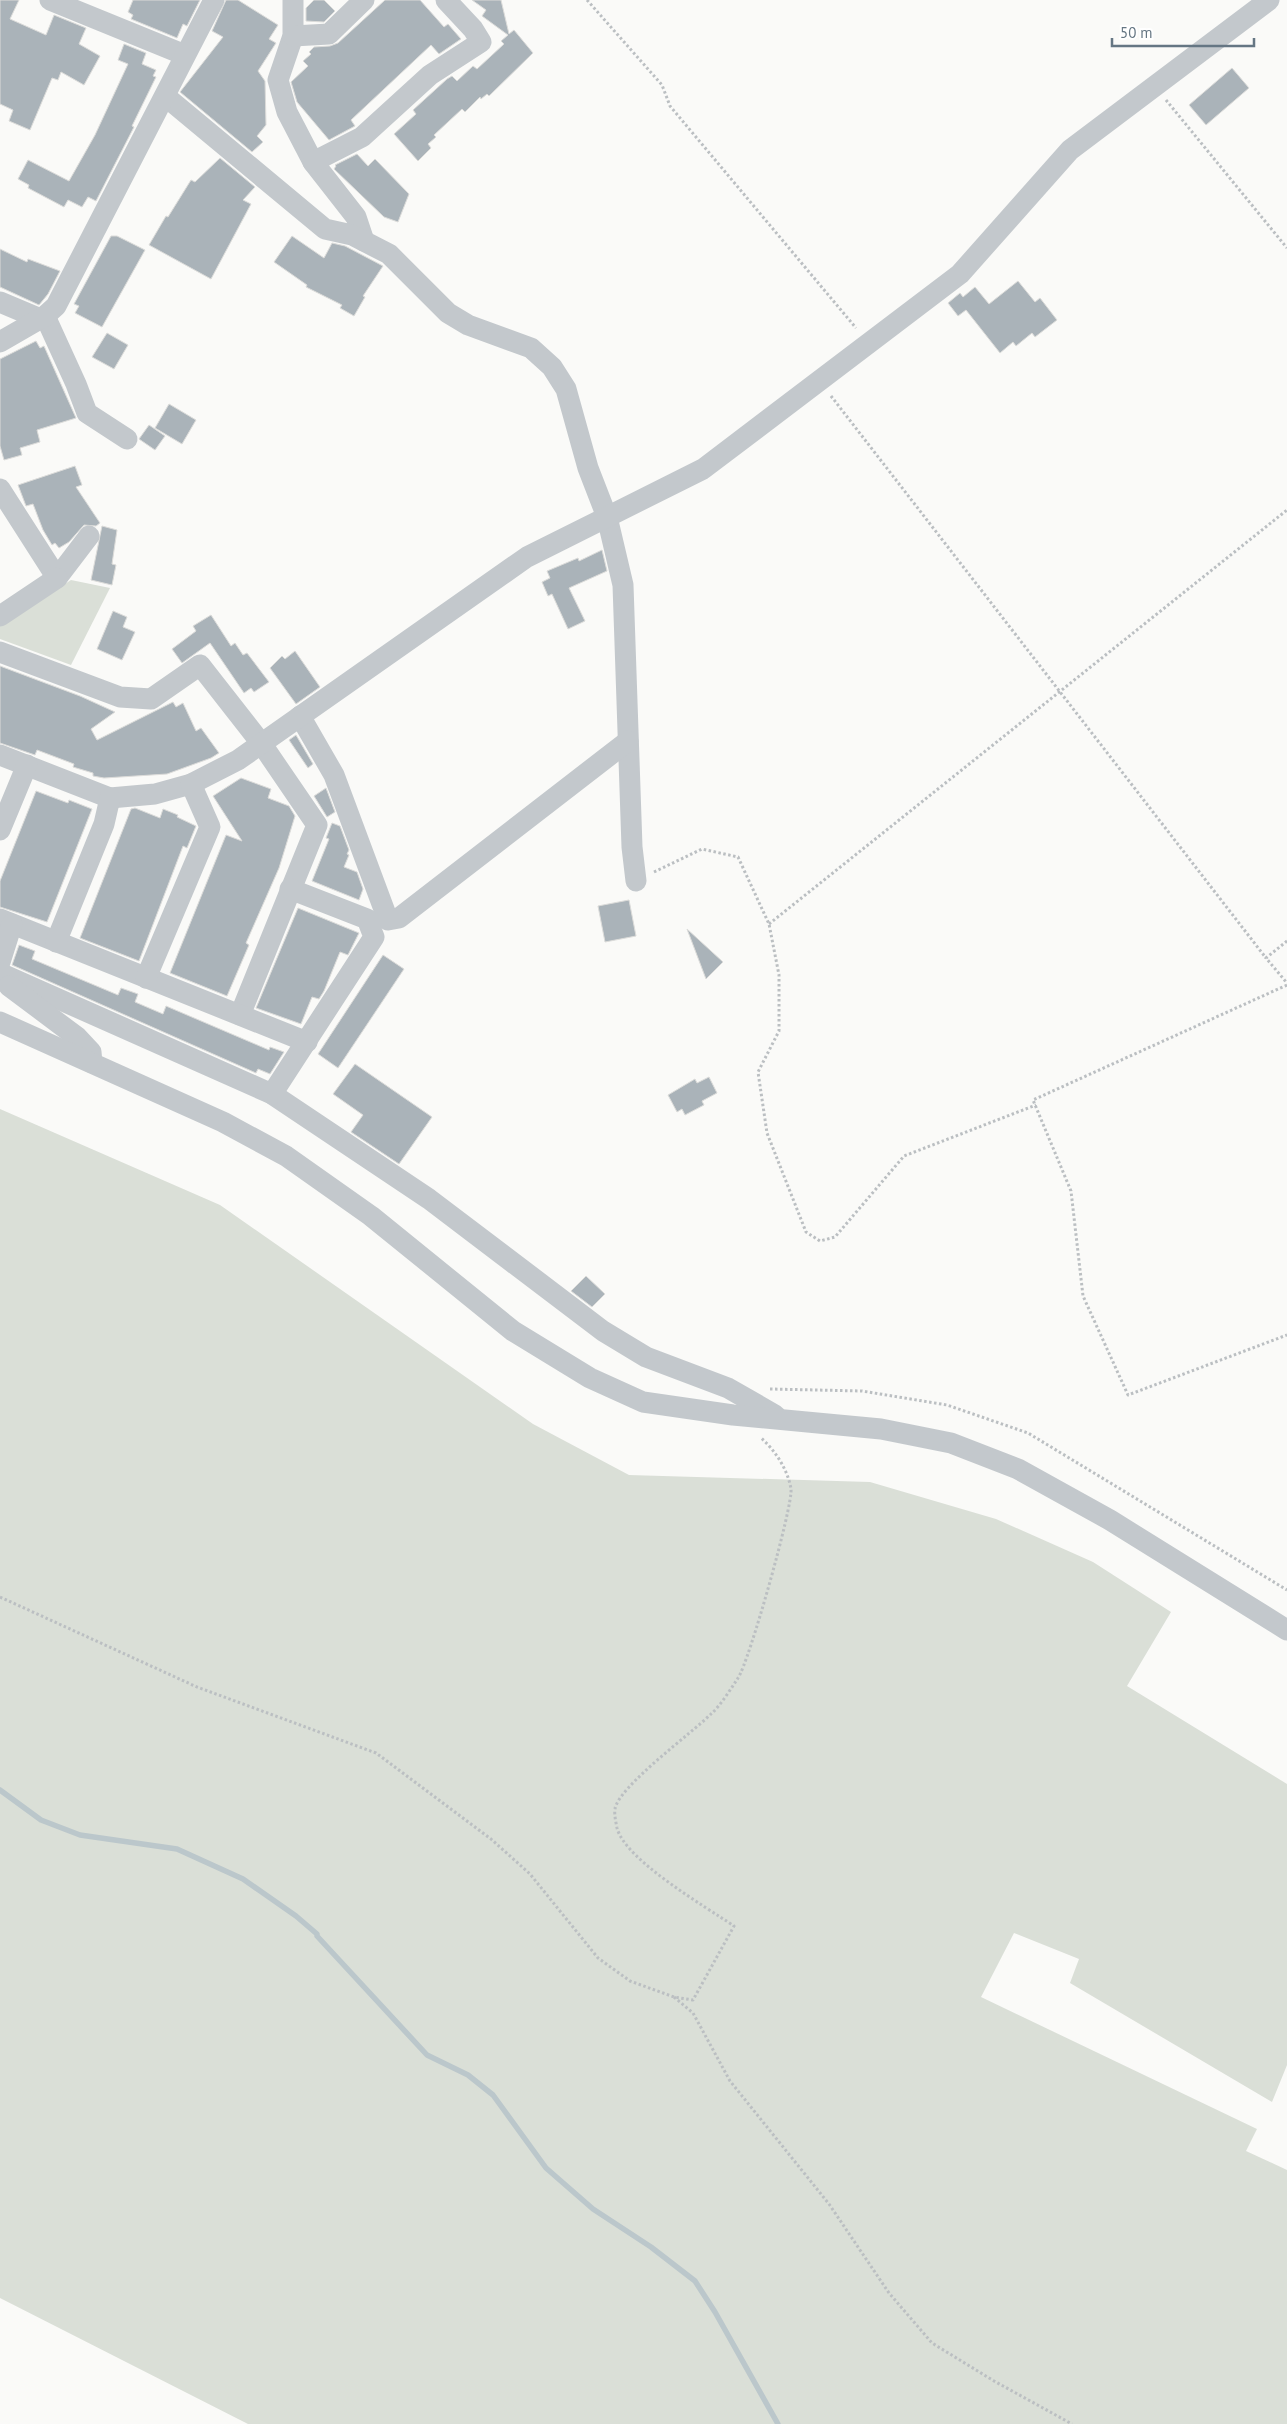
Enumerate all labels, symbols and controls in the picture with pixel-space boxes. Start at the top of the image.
scale bar [1112,15,1254,47]
text: 50 m [1120,23,1153,42]

